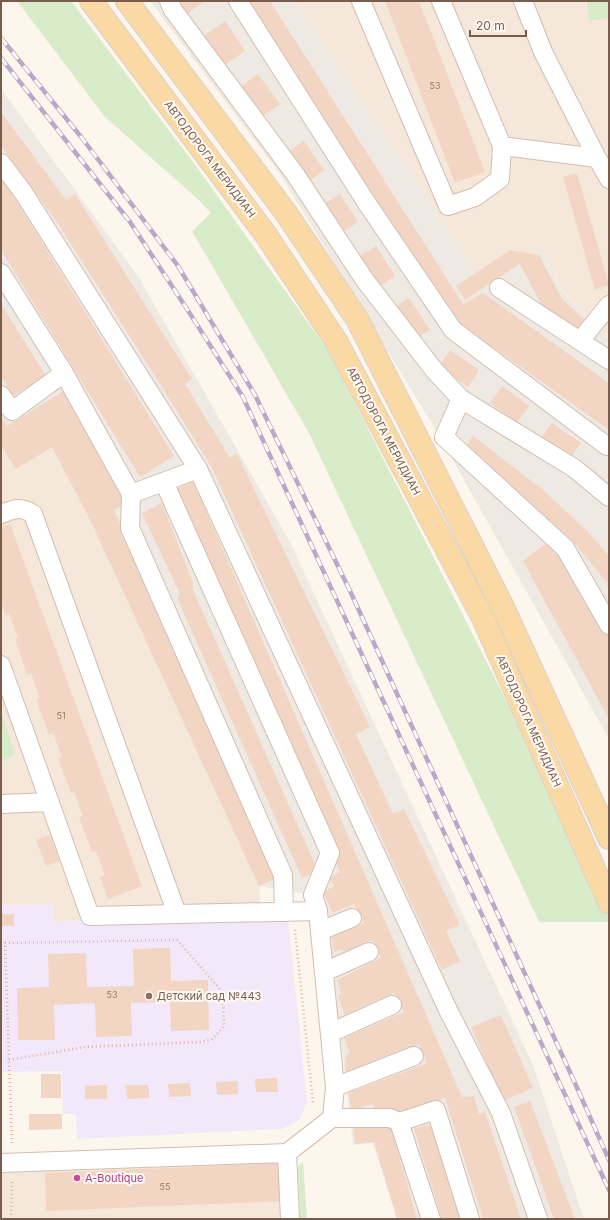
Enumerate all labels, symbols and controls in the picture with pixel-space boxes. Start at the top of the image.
scale bar [470,12,526,38]
text: 20 m [476,18,505,33]
house number: 53 [429,80,441,91]
street label: АВТОДОРОГА МЕРИДИАН [161,98,259,220]
street label: АВТОДОРОГА МЕРИДИАН [344,364,424,498]
street label: АВТОДОРОГА МЕРИДИАН [493,653,565,789]
house number: 51 [56,710,66,721]
house number: 53 [106,989,118,1000]
place label: Детский сад №443 [157,989,262,1003]
marker: Детский сад №443 [144,991,154,1001]
place label: A-Boutique [85,1171,144,1185]
marker: A-Boutique [72,1173,82,1183]
house number: 55 [160,1181,170,1192]

